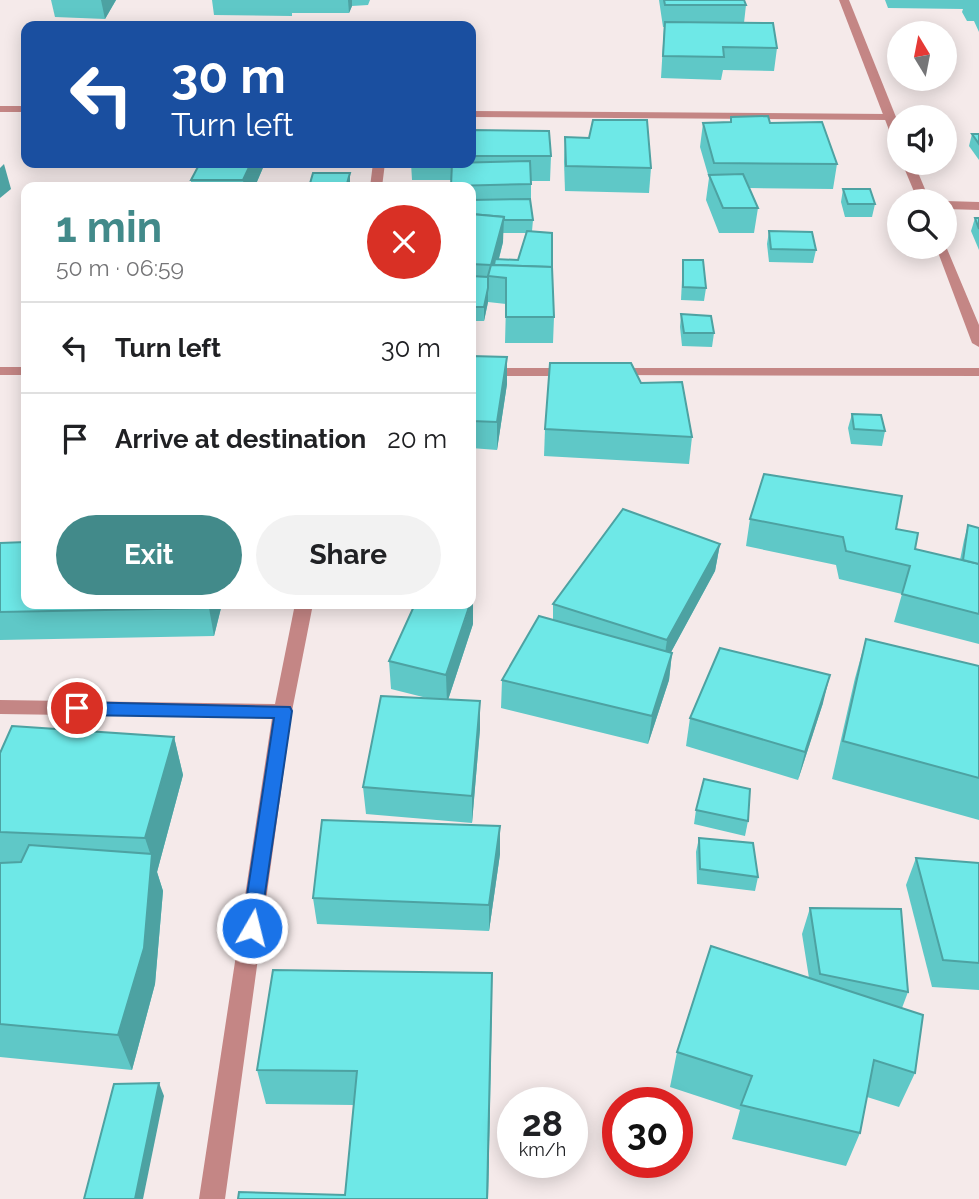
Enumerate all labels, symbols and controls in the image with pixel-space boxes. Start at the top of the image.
north arrow [887,21,957,91]
map controls [887,21,957,259]
text: 30 m [171,47,286,104]
icon: left [56,49,147,140]
button: sound [887,105,957,175]
text: Turn left [171,106,293,143]
button: search [887,189,957,259]
text: 1 min [56,203,162,252]
button: close [367,205,441,279]
text: 50 m · 06:59 [56,254,184,281]
icon: left [56,329,94,367]
text: Turn left [115,333,221,363]
text: 30 m [381,333,441,363]
icon: arrive [56,420,94,458]
text: Arrive at destination [115,424,366,454]
text: 20 m [387,424,447,454]
button: Exit [56,515,242,595]
button: Share [256,515,441,595]
pin [47,678,107,738]
icon: arrive [58,689,96,727]
position arrow [215,891,289,965]
speed limit sign: 30 [602,1087,693,1178]
text: 28 [522,1103,563,1144]
text: km/h [519,1139,566,1160]

